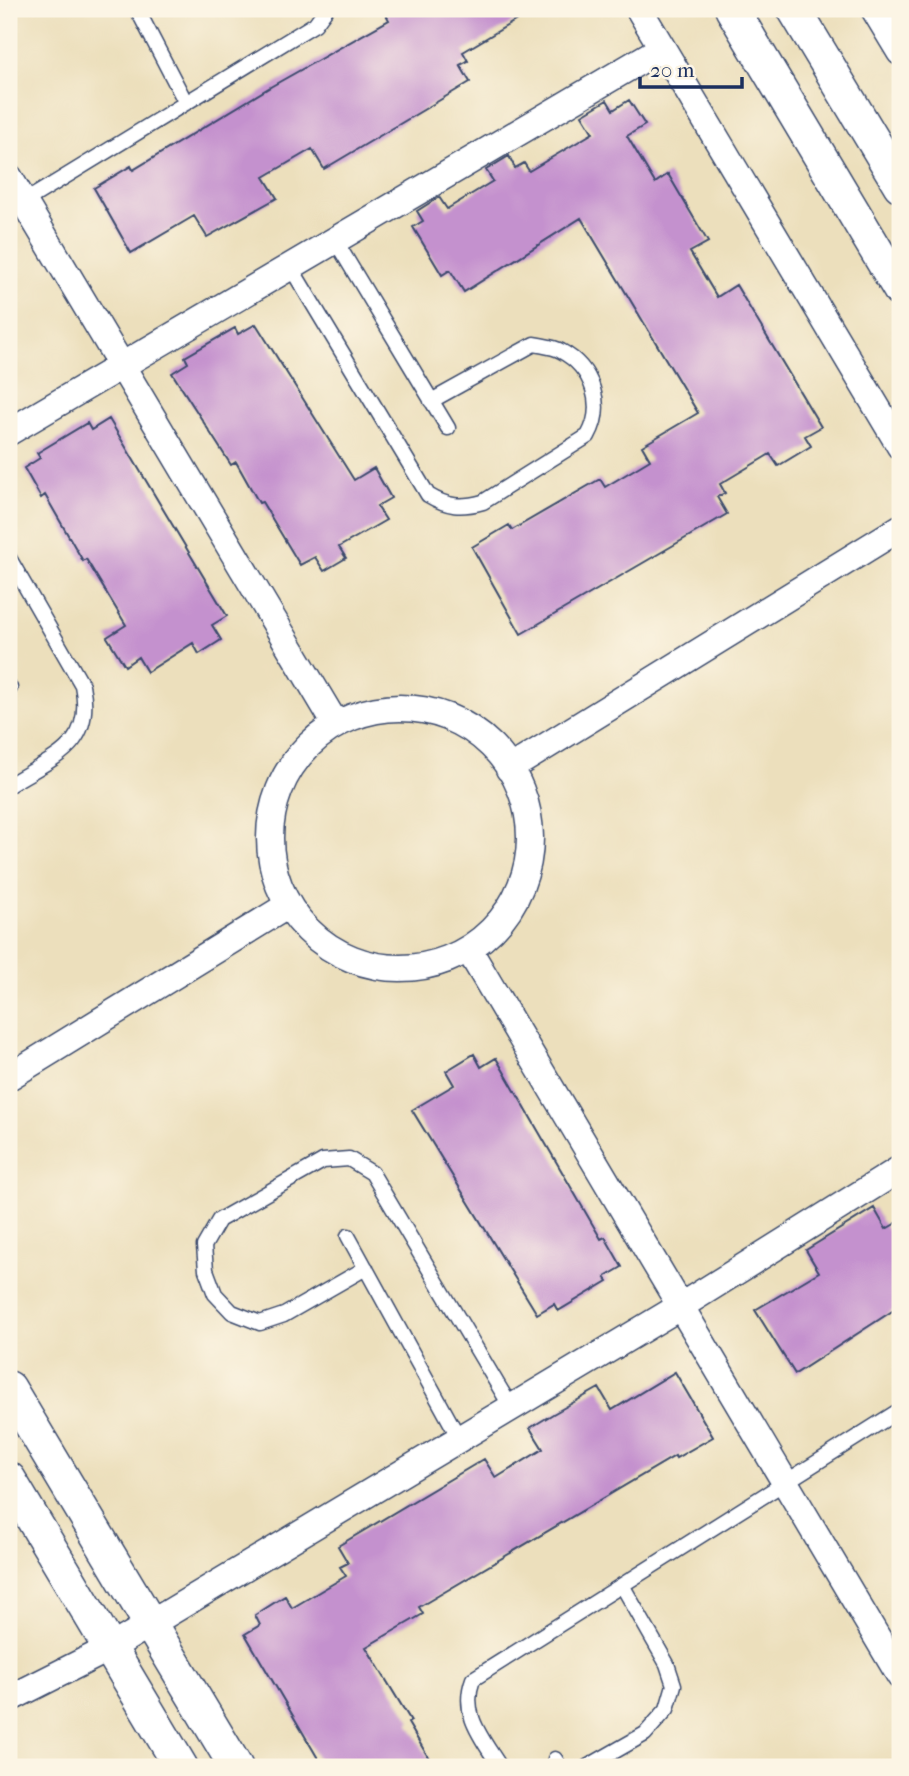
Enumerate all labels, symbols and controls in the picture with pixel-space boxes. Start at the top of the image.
scale bar [640,46,741,90]
text: 20 m [650,58,695,82]

